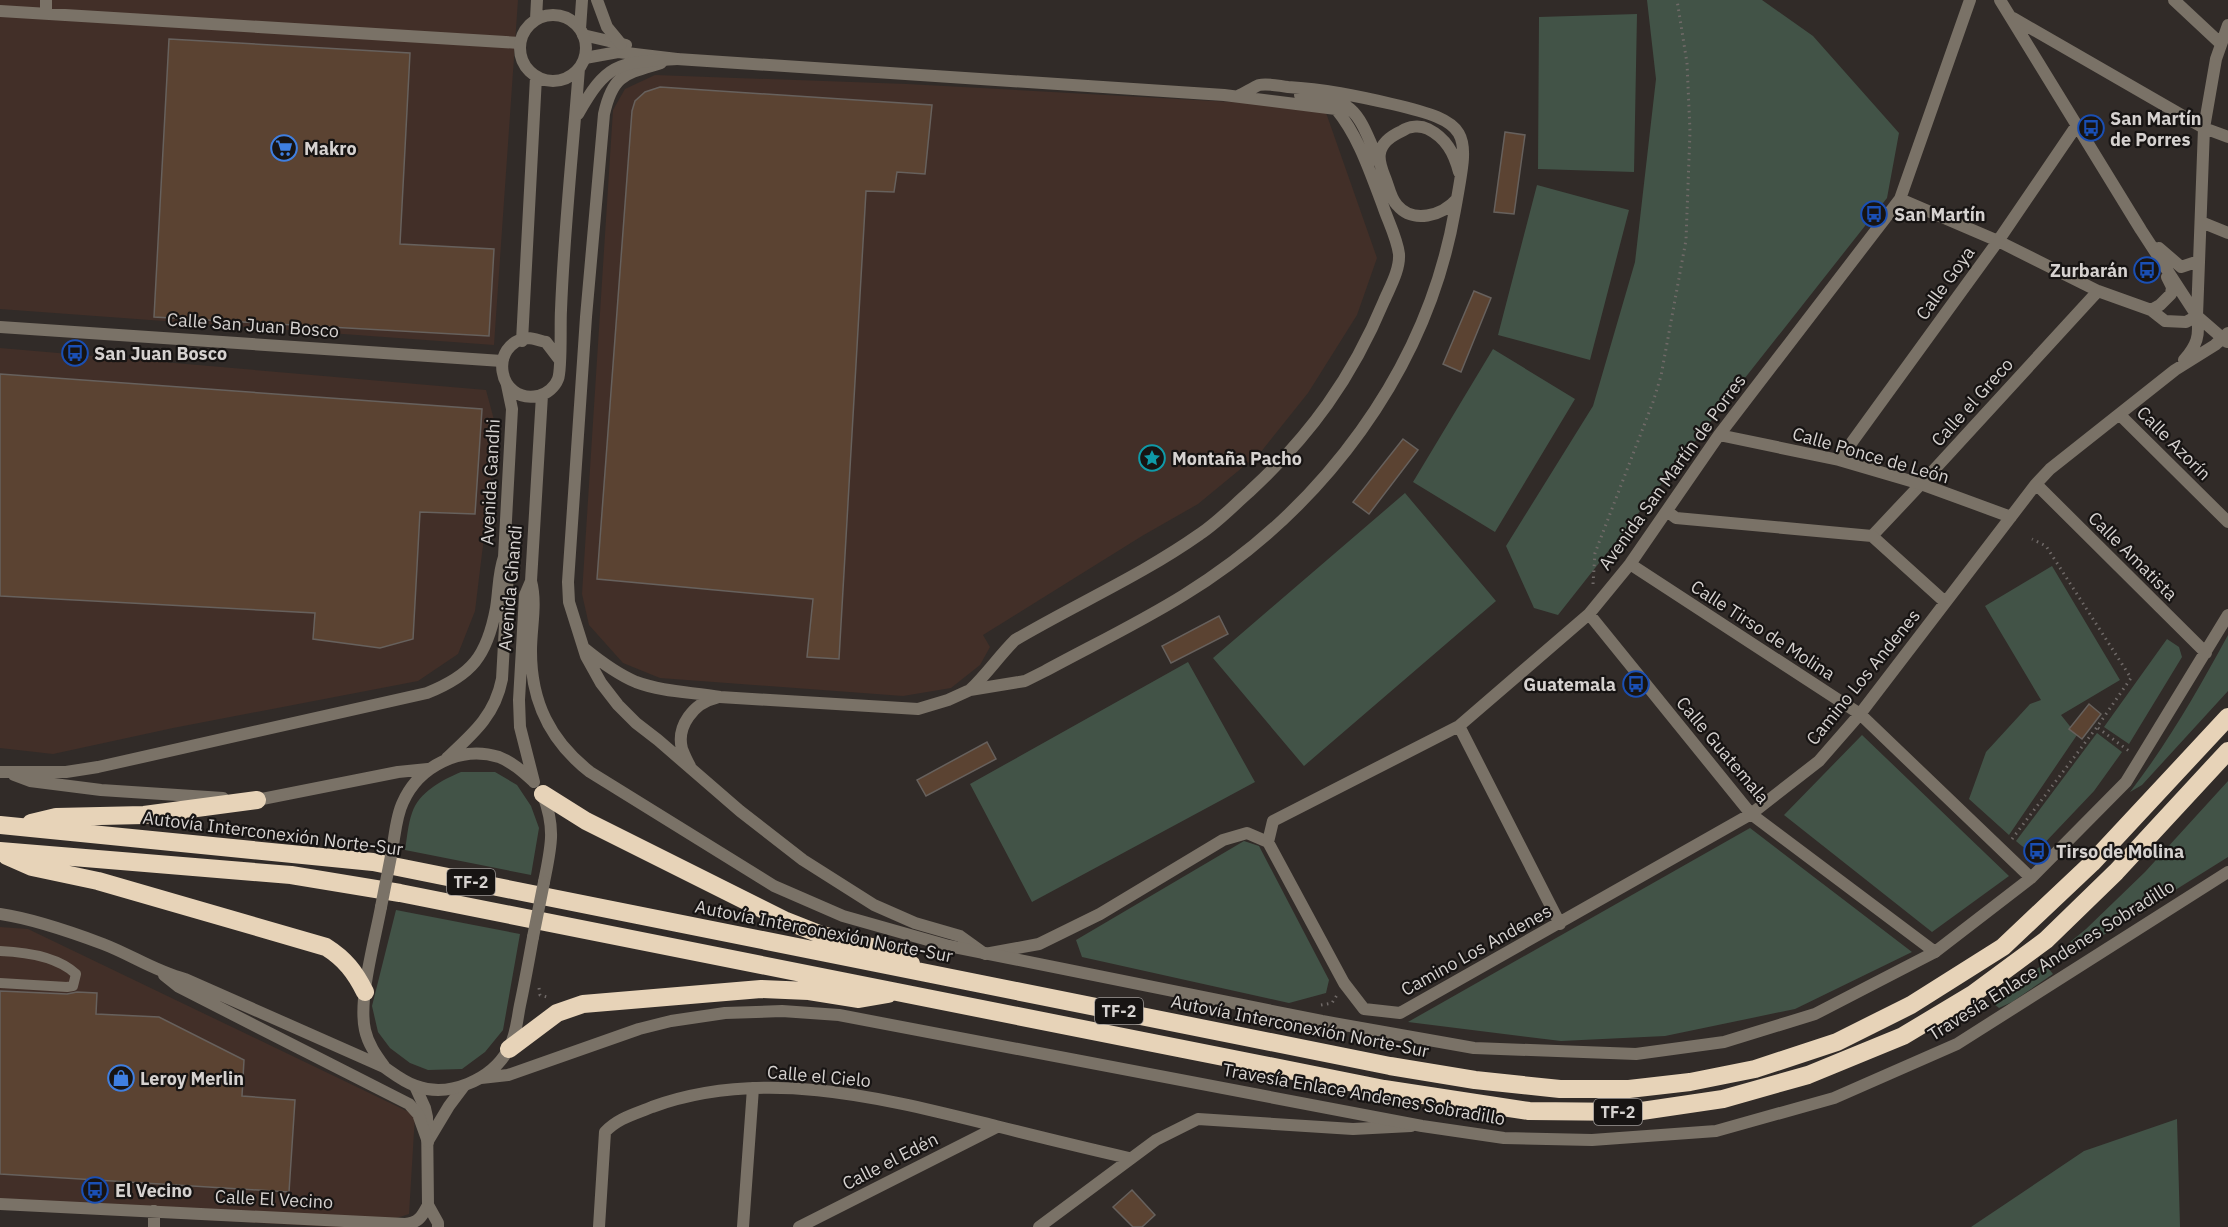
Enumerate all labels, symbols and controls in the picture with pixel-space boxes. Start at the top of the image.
place label: San Martín de Porres [2110,107,2202,151]
bus stop icon: San Martín de Porres [2076,113,2106,143]
supermarket icon: Makro [269,133,299,163]
place label: Makro [304,137,357,160]
bus stop icon: San Martín [1859,199,1889,229]
place label: San Martín [1894,203,1986,226]
street label: Calle Goya [1911,241,1980,324]
bus stop icon: Zurbarán [2132,255,2162,285]
place label: Zurbarán [2050,259,2128,282]
street label: Calle San Juan Bosco [166,308,340,342]
bus stop icon: San Juan Bosco [60,338,90,368]
place label: San Juan Bosco [94,342,227,365]
street label: Calle el Greco [1926,353,2018,451]
street label: Avenida San Martín de Porres [1593,370,1751,574]
street label: Calle Azorín [2132,401,2216,485]
street label: Avenida Gandhi [475,418,505,546]
street label: Calle Ponce de León [1790,422,1952,488]
place icon: Montaña Pacho [1137,443,1167,473]
place label: Montaña Pacho [1172,447,1302,470]
street label: Calle Amatista [2084,507,2183,606]
street label: Avenida Ghandi [493,524,527,652]
street label: Calle Tirso de Molina [1686,575,1840,685]
street label: Camino Los Andenes [1801,604,1925,750]
bus stop icon: Guatemala [1621,669,1651,699]
place label: Guatemala [1523,673,1616,696]
street label: Calle Guatemala [1671,692,1775,809]
street label: Autovía Interconexión Norte-Sur [141,806,405,860]
bus stop icon: Tirso de Molina [2022,836,2052,866]
place label: Tirso de Molina [2056,840,2184,863]
road number: TF-2 [447,869,495,895]
street label: Travesía Enlace Andenes Sobradillo [1923,874,2179,1046]
street label: Autovía Interconexión Norte-Sur [693,895,955,967]
street label: Camino Los Andenes [1397,899,1555,1001]
street label: Autovía Interconexión Norte-Sur [1169,990,1431,1062]
road number: TF-2 [1095,998,1143,1024]
street label: Travesía Enlace Andenes Sobradillo [1221,1058,1507,1130]
street label: Calle el Cielo [766,1060,872,1092]
shop icon: Leroy Merlin [106,1063,136,1093]
place label: Leroy Merlin [140,1067,244,1090]
road number: TF-2 [1594,1099,1642,1125]
street label: Calle el Edén [838,1127,942,1195]
bus stop icon: El Vecino [80,1175,110,1205]
place label: El Vecino [115,1179,192,1202]
street label: Calle El Vecino [214,1184,334,1214]

